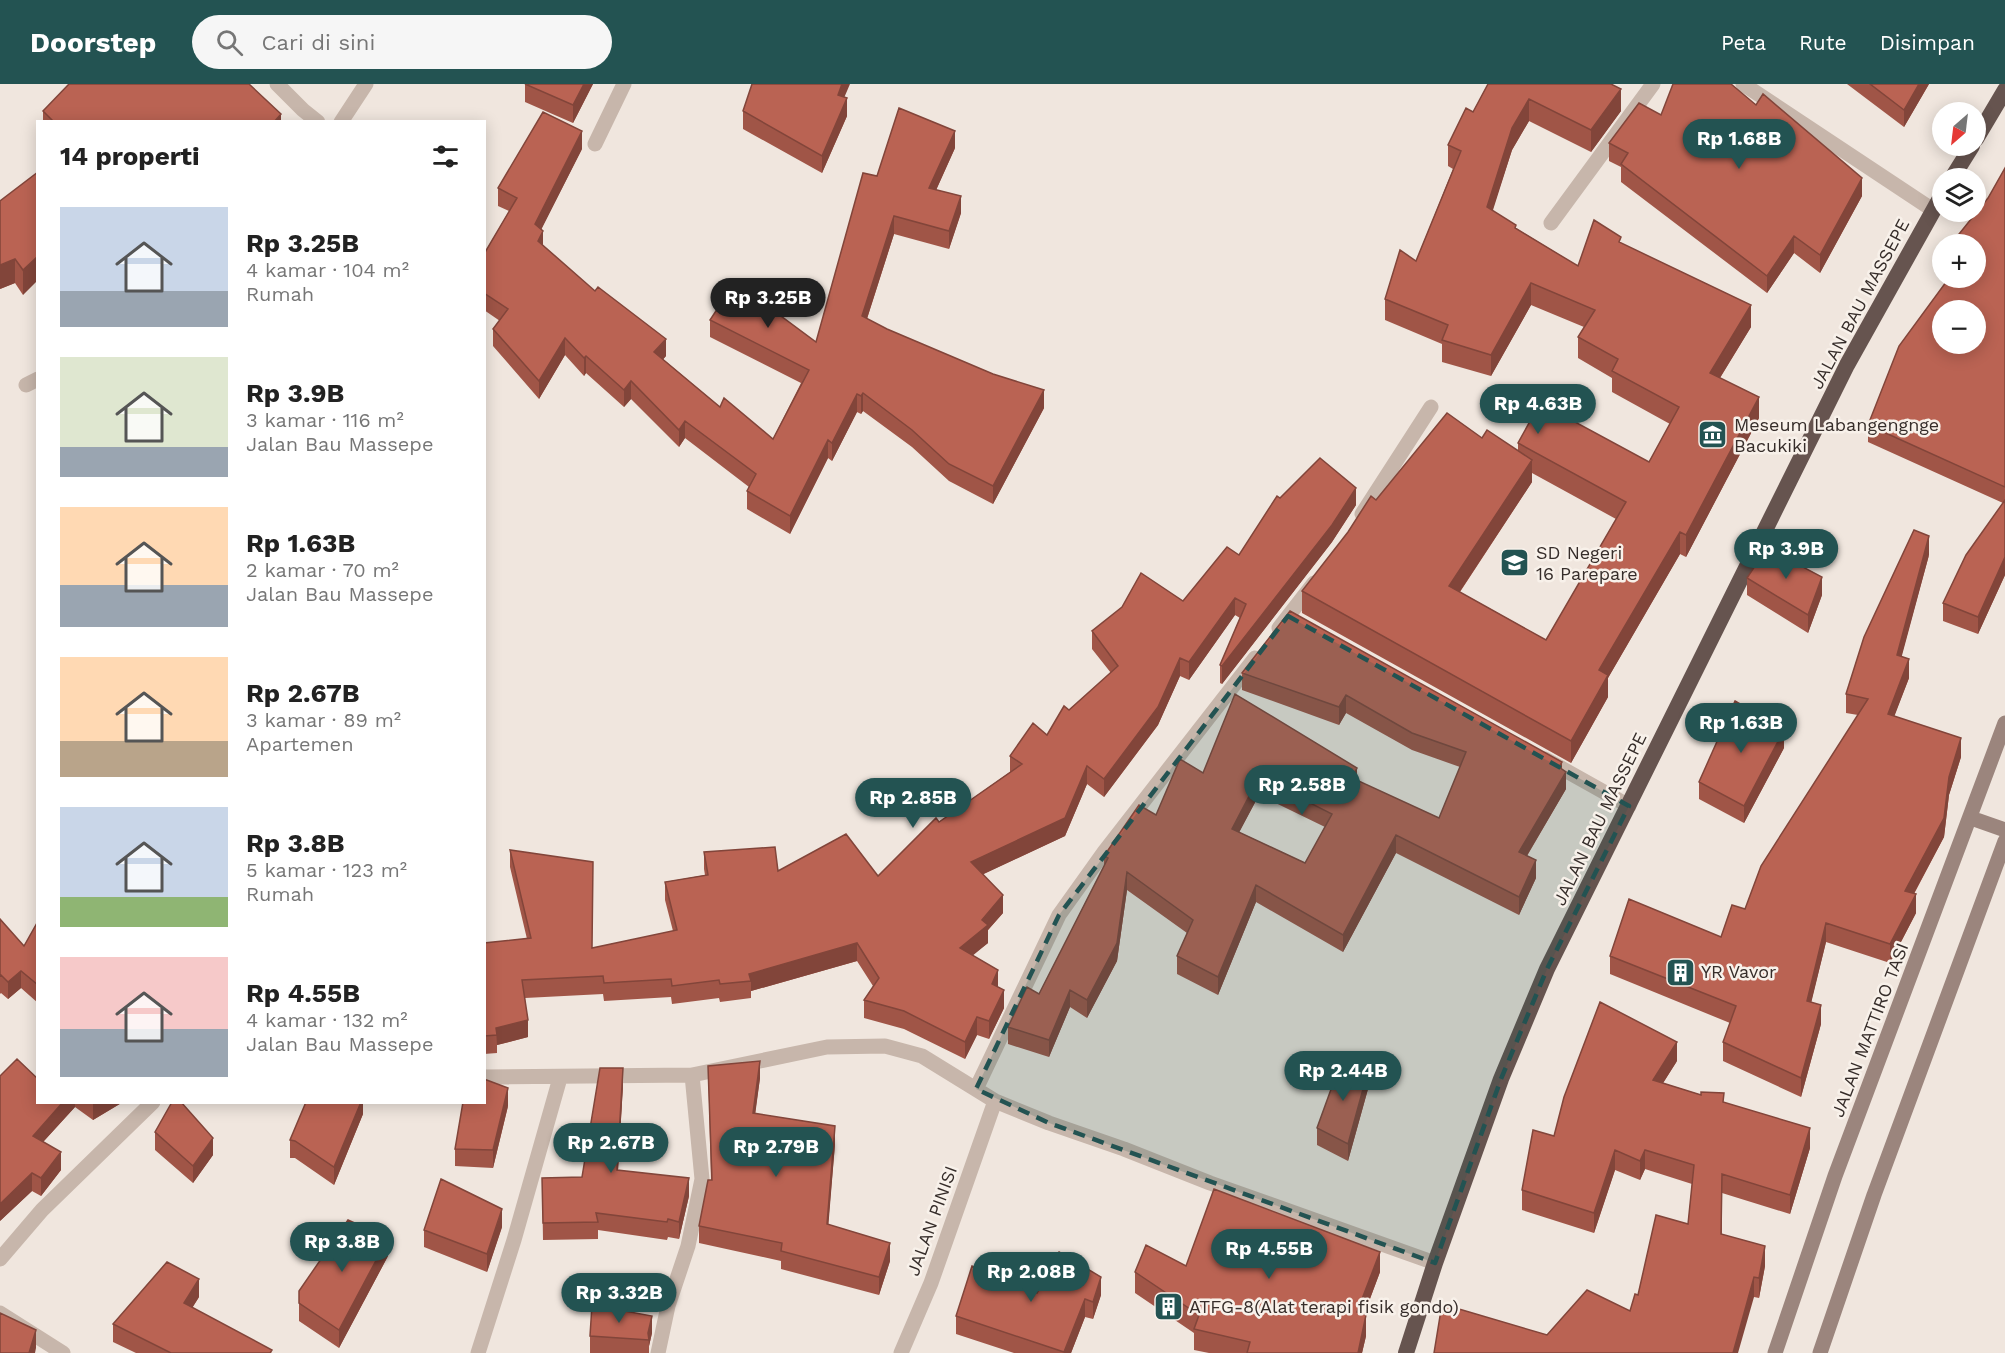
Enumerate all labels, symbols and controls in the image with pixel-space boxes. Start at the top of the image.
search box [192,15,612,69]
text: Doorstep [30,26,156,59]
icon: search [213,26,246,59]
text: Cari di sini [261,30,375,55]
text: Peta [1721,30,1766,55]
text: Rute [1799,30,1847,55]
text: Disimpan [1880,30,1975,55]
north arrow [1932,102,1986,156]
map controls [1932,102,1986,354]
pin: Rp 1.68B [1677,119,1801,170]
text: Rp 1.68B [1697,126,1781,150]
icon: filters [429,140,462,173]
text: 14 properti [60,141,199,171]
button: layers [1932,168,1986,222]
street label: JALAN BAU MASSEPE [1806,215,1913,392]
text: Rp 3.25B [246,228,359,258]
icon: home [108,231,180,303]
button: + [1932,234,1986,288]
text: 4 kamar · 104 m² [246,258,409,282]
pin: Rp 3.25B [706,278,830,329]
text: Rumah [246,282,314,306]
text: Rp 3.25B [725,285,811,309]
button: − [1932,300,1986,354]
text: Rp 3.9B [246,378,344,408]
icon: home [108,381,180,453]
pin: Rp 4.63B [1476,384,1600,435]
text: Rp 4.63B [1494,391,1582,415]
text: 3 kamar · 116 m² [246,408,404,432]
place label: Meseum Labangengnge Bacukiki [1734,414,1939,456]
museum icon: Meseum Labangengnge Bacukiki [1697,419,1729,451]
text: Jalan Bau Massepe [246,432,433,456]
text: Rp 1.63B [246,528,355,558]
pin: Rp 3.9B [1731,529,1841,580]
icon: home [108,531,180,603]
text: Rp 3.9B [1748,536,1824,560]
place label: SD Negeri 16 Parepare [1536,542,1638,584]
school or university icon: SD Negeri 16 Parepare [1499,547,1531,579]
text: 2 kamar · 70 m² [246,558,399,582]
text: Jalan Bau Massepe [246,582,433,606]
text: Rp 2.67B [246,678,360,708]
icon: home [108,681,180,753]
pin: Rp 1.63B [1679,703,1803,754]
text: 3 kamar · 89 m² [246,708,401,732]
text: Rp 1.63B [1699,710,1783,734]
street label: JALAN BAU MASSEPE [1549,729,1651,909]
text: Apartemen [246,732,354,756]
pin: Rp 2.58B [1240,765,1364,816]
text: Rp 2.58B [1258,772,1346,796]
pin: Rp 2.85B [851,778,975,829]
text: Rp 2.85B [869,785,957,809]
text: Rp 3.8B [246,828,345,858]
icon: home [108,831,180,903]
text: 5 kamar · 123 m² [246,858,407,882]
text: Rumah [246,882,314,906]
street label: JALAN MATTIRO TASI [1827,940,1913,1120]
building icon: YR Vavor [1664,956,1696,988]
place label: YR Vavor [1701,961,1776,982]
text: Rp 4.55B [246,978,360,1008]
icon: home [108,981,180,1053]
text: 4 kamar · 132 m² [246,1008,408,1032]
text: Jalan Bau Massepe [246,1032,433,1056]
pin: Rp 2.44B [1281,1051,1405,1102]
text: Rp 2.44B [1298,1058,1388,1082]
pin: Rp 2.67B [549,1123,673,1174]
pin: Rp 2.79B [714,1127,838,1178]
text: Rp 2.67B [567,1130,655,1154]
text: Rp 2.79B [733,1134,819,1158]
street label: JALAN PINISI [902,1163,961,1279]
pin: Rp 3.8B [287,1222,397,1273]
text: Rp 3.8B [304,1229,380,1253]
pin: Rp 4.55B [1207,1229,1331,1280]
text: Rp 4.55B [1225,1236,1313,1260]
pin: Rp 2.08B [969,1252,1093,1303]
text: Rp 2.08B [987,1259,1075,1283]
pin: Rp 3.32B [557,1273,681,1324]
text: Rp 3.32B [575,1280,663,1304]
building icon: ATFG-8(Alat terapi fisik gondo) [1152,1291,1184,1323]
place label: ATFG-8(Alat terapi fisik gondo) [1189,1296,1459,1317]

